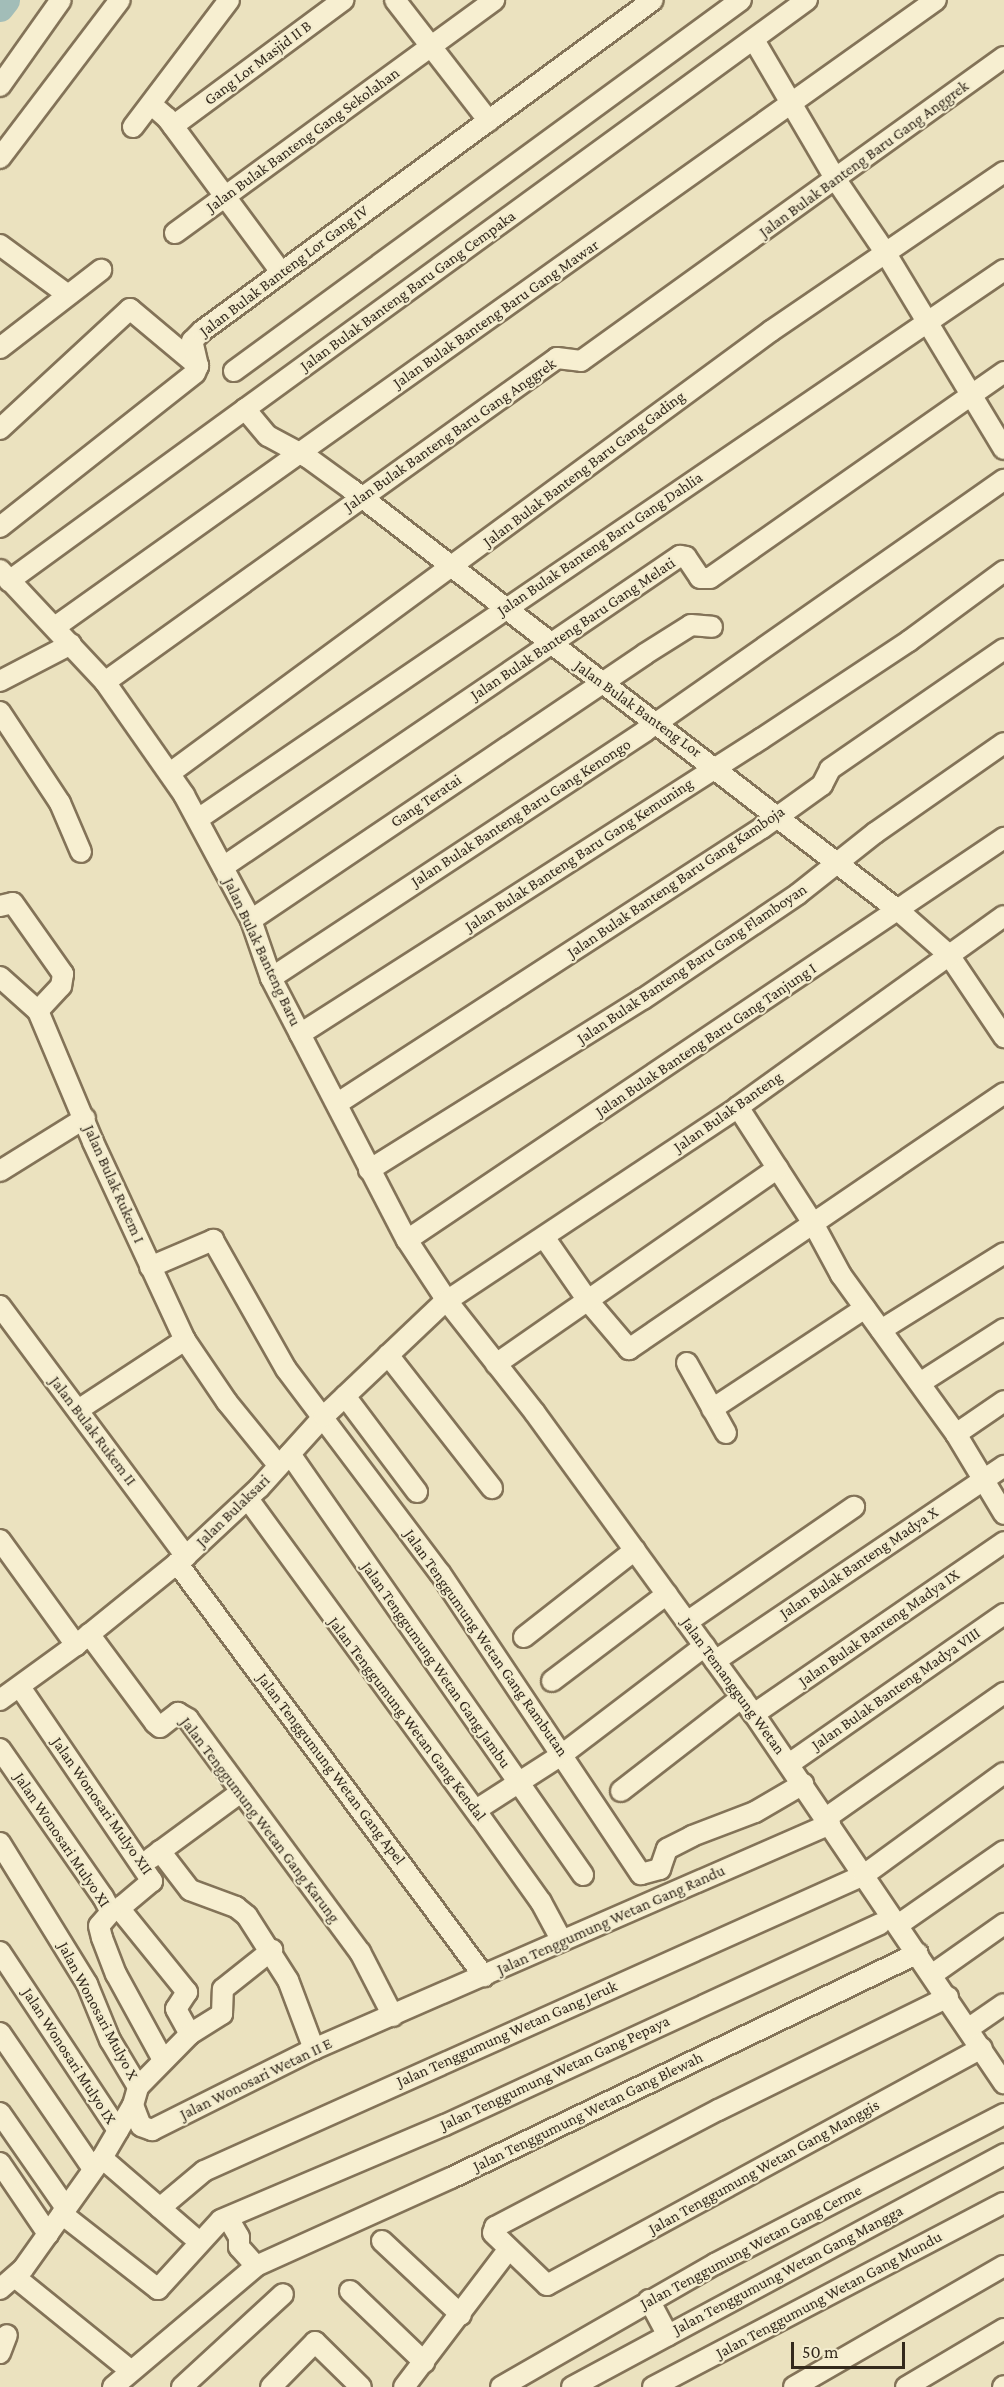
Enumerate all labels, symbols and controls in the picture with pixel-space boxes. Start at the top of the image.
street label: Gang Lor Masjid II B [201,16,315,110]
street label: Jalan Bulak Banteng Gang Sekolahan [203,63,403,217]
street label: Jalan Bulak Banteng Baru Gang Anggrek [755,76,973,242]
street label: Jalan Bulak Banteng Lor Gang IV [196,201,372,341]
street label: Jalan Bulak Banteng Baru Gang Cempaka [297,206,519,376]
street label: Jalan Bulak Banteng Baru Gang Mawar [389,235,603,393]
street label: Jalan Bulak Banteng Baru Gang Anggrek [340,354,560,516]
street label: Jalan Bulak Banteng Baru Gang Gading [479,387,689,551]
street label: Jalan Bulak Banteng Baru Gang Dahlia [494,468,706,620]
street label: Jalan Bulak Banteng Baru Gang Melati [467,553,679,705]
street label: Jalan Bulak Banteng Lor [571,656,705,762]
street label: Jalan Bulak Banteng Baru Gang Kenongo [408,735,634,891]
street label: Gang Teratai [387,770,465,832]
street label: Jalan Bulak Banteng Baru Gang Kemuning [461,774,697,936]
street label: Jalan Bulak Banteng Baru Gang Kamboja [564,802,788,962]
street label: Jalan Bulak Banteng Baru [219,875,305,1029]
street label: Jalan Bulak Banteng Baru Gang Flamboyan [573,880,811,1048]
street label: Jalan Bulak Banteng Baru Gang Tanjung I [592,959,820,1121]
street label: Jalan Bulak Banteng [670,1067,786,1157]
street label: Jalan Bulak Rukem I [79,1122,149,1246]
street label: Jalan Bulak Rukem II [46,1372,140,1490]
street label: Jalan Bulaksari [192,1471,274,1551]
street label: Jalan Bulak Banteng Madya X [776,1503,942,1623]
street label: Jalan Tenggumung Wetan Gang Rambutan [400,1526,572,1760]
street label: Jalan Tenggumung Wetan Gang Jambu [357,1558,515,1772]
street label: Jalan Bulak Banteng Madya IX [795,1565,963,1691]
street label: Jalan Tenggumung Wetan Gang Kendal [324,1613,490,1825]
street label: Jalan Temanggung Wetan [677,1614,789,1758]
street label: Jalan Bulak Banteng Madya VIII [808,1623,984,1755]
street label: Jalan Tenggumung Wetan Gang Apel [253,1670,409,1868]
street label: Jalan Tenggumung Wetan Gang Karung [176,1713,344,1927]
street label: Jalan Wonosari Mulyo XII [47,1734,157,1878]
street label: Jalan Wonosari Mulyo XI [10,1769,114,1911]
street label: Jalan Tenggumung Wetan Gang Randu [494,1861,728,1979]
street label: Jalan Wonosari Mulyo X [53,1939,143,2083]
street label: Jalan Tenggumung Wetan Gang Jeruk [394,1977,620,2091]
street label: Jalan Wonosari Mulyo IX [18,1984,120,2128]
street label: Jalan Tenggumung Wetan Gang Pepaya [437,2011,673,2135]
street label: Jalan Wonosari Wetan II E [177,2034,335,2124]
street label: Jalan Tenggumung Wetan Gang Blewah [470,2048,706,2176]
street label: Jalan Tenggumung Wetan Gang Manggis [645,2095,883,2239]
street label: Jalan Tenggumung Wetan Gang Cerme [637,2180,865,2314]
street label: Jalan Tenggumung Wetan Gang Mangga [670,2201,906,2339]
street label: Jalan Tenggumung Wetan Gang Mundu [713,2227,945,2363]
scale bar [794,2330,908,2368]
text: 50 m [802,2342,839,2362]

